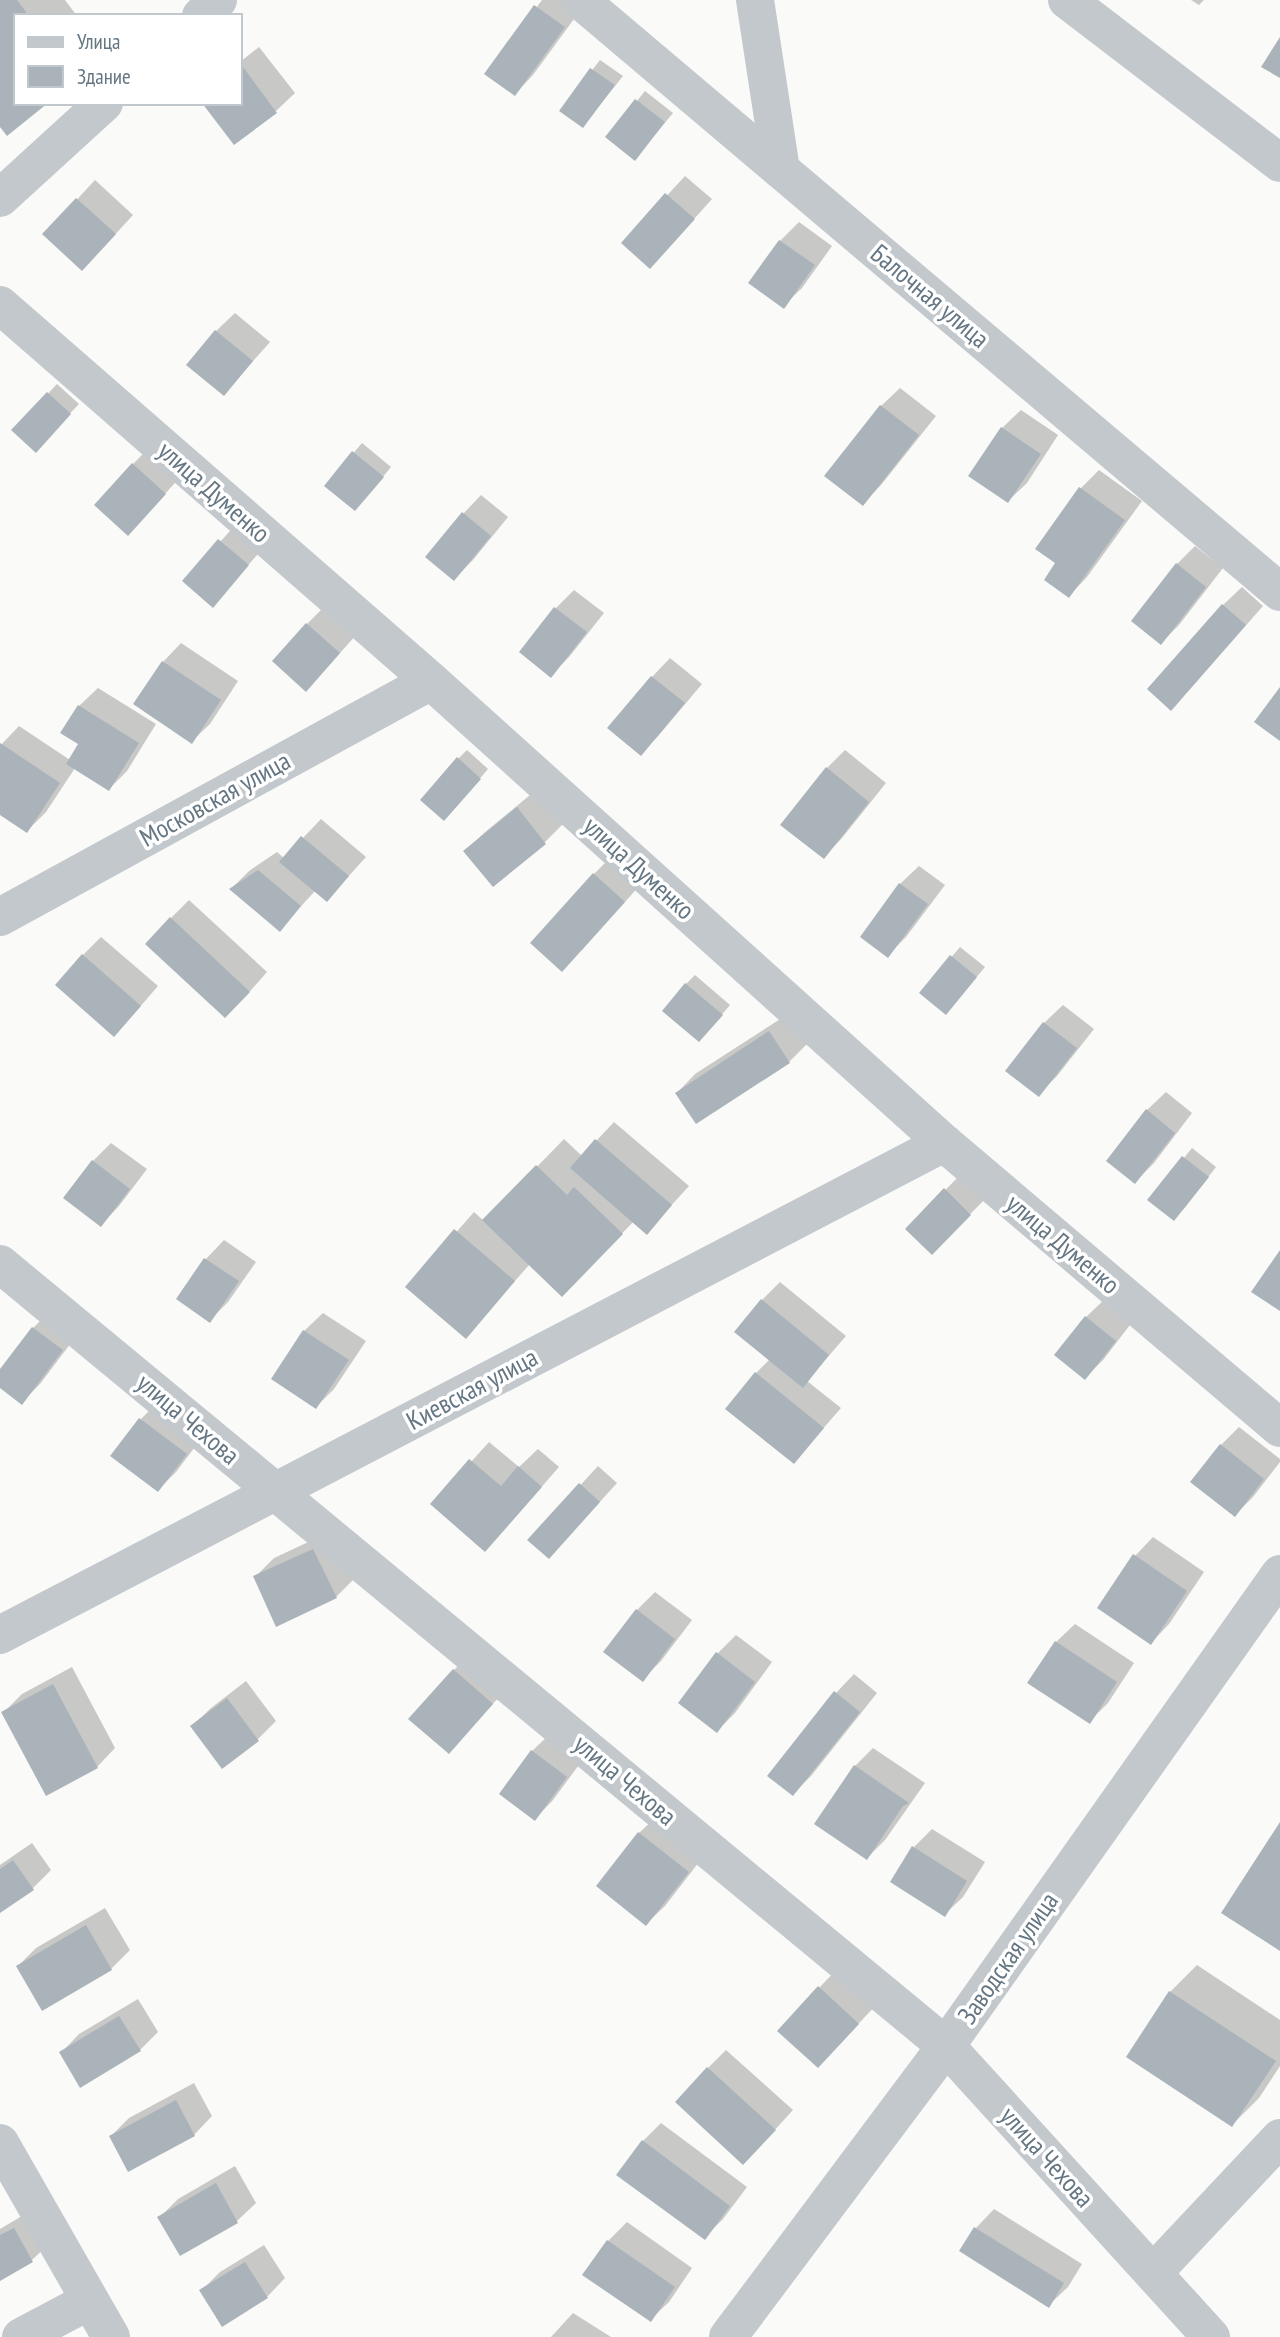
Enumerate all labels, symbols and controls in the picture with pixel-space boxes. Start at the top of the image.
legend [14,14,242,105]
text: Улица [77,28,120,55]
text: Здание [77,63,131,90]
street label: Балочная улица [864,237,996,355]
street label: улица Думенко [151,434,277,549]
street label: Московская улица [134,744,296,854]
street label: улица Думенко [577,809,702,926]
street label: улица Думенко [1000,1187,1127,1301]
street label: Киевская улица [400,1340,543,1437]
street label: улица Чехова [130,1366,247,1471]
street label: улица Чехова [567,1727,684,1832]
street label: Заводская улица [950,1885,1065,2030]
street label: улица Чехова [994,2099,1101,2214]

